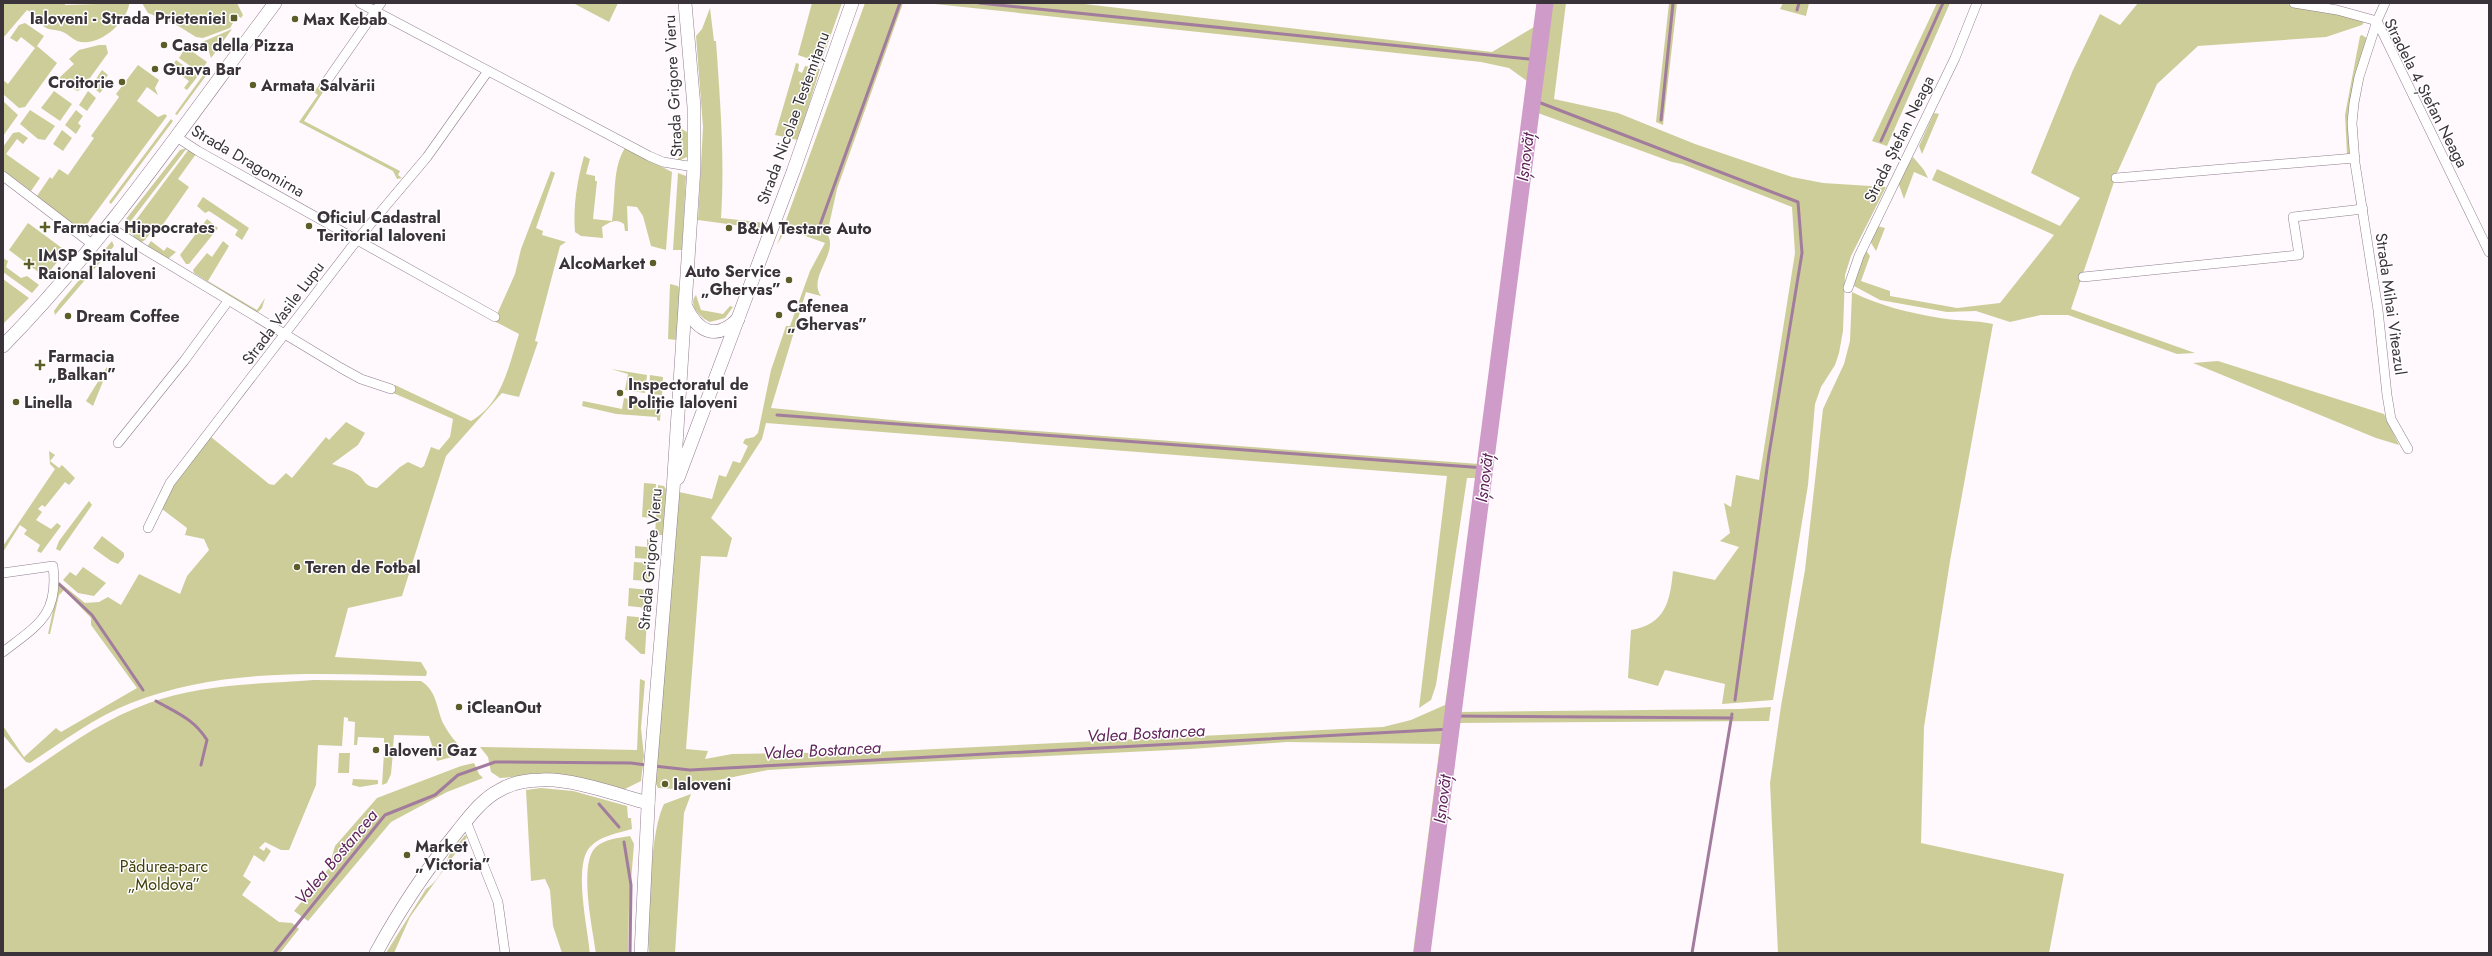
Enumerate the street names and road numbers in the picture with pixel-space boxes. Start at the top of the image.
street label: Strada Grigore Vieru [658,14,688,158]
street label: Stradela 4 Ștefan Neaga [2378,14,2474,172]
street label: Strada Nicolae Testemițanu [751,28,835,208]
street label: Strada Ștefan Neaga [1858,72,1940,206]
street label: Strada Dragomirna [187,119,309,203]
street label: Strada Mihai Viteazul [2370,231,2412,377]
street label: Strada Vasile Lupu [236,256,330,370]
street label: Strada Grigore Vieru [632,487,668,631]

